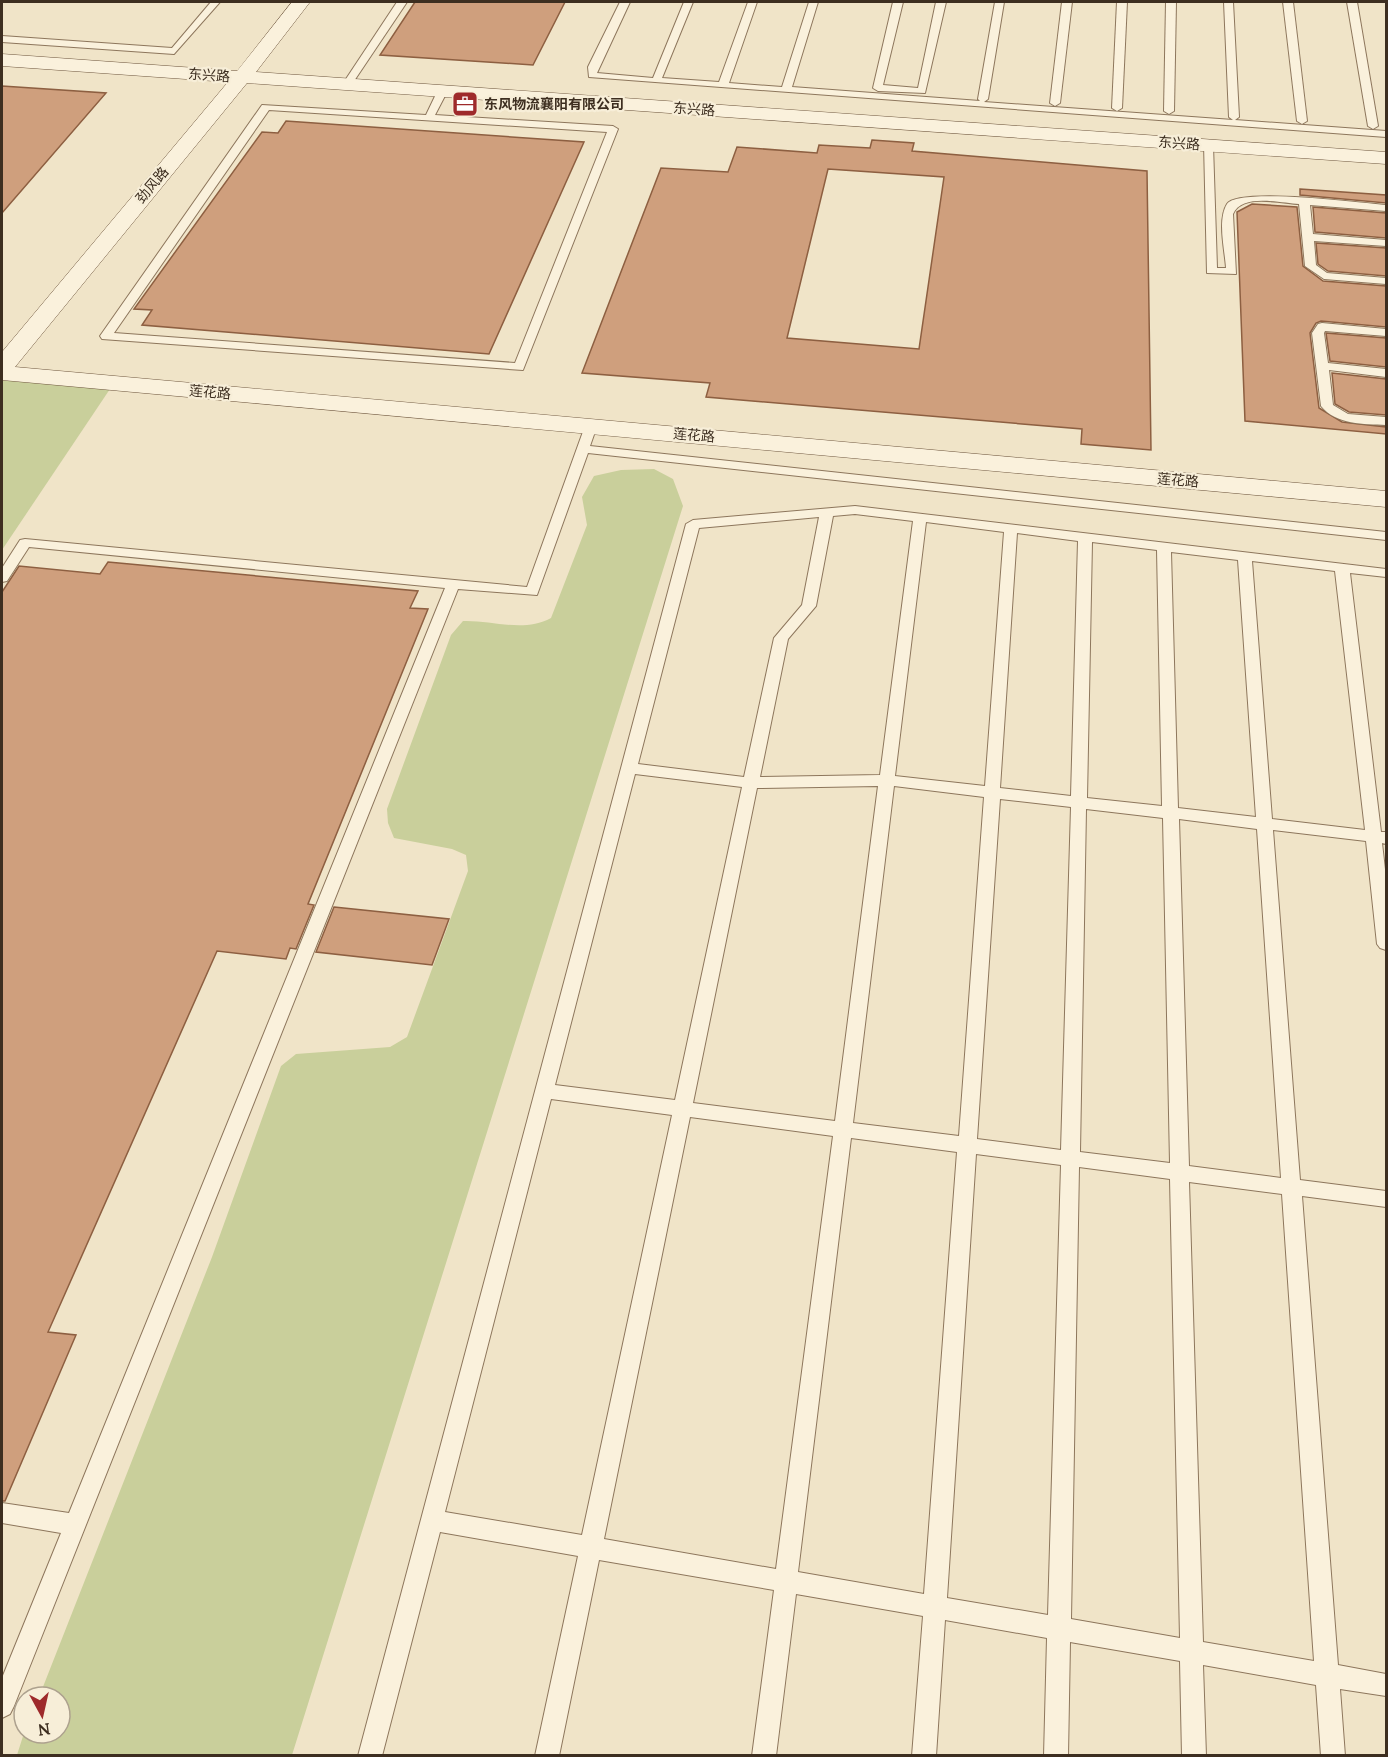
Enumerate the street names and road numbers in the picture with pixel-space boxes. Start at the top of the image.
street label: 东兴路 [187,65,231,85]
street label: 东兴路 [672,99,716,119]
street label: 东兴路 [1157,133,1201,153]
street label: 劲风路 [132,163,172,207]
street label: 莲花路 [188,381,232,403]
street label: 莲花路 [672,424,716,446]
street label: 莲花路 [1156,469,1200,491]

